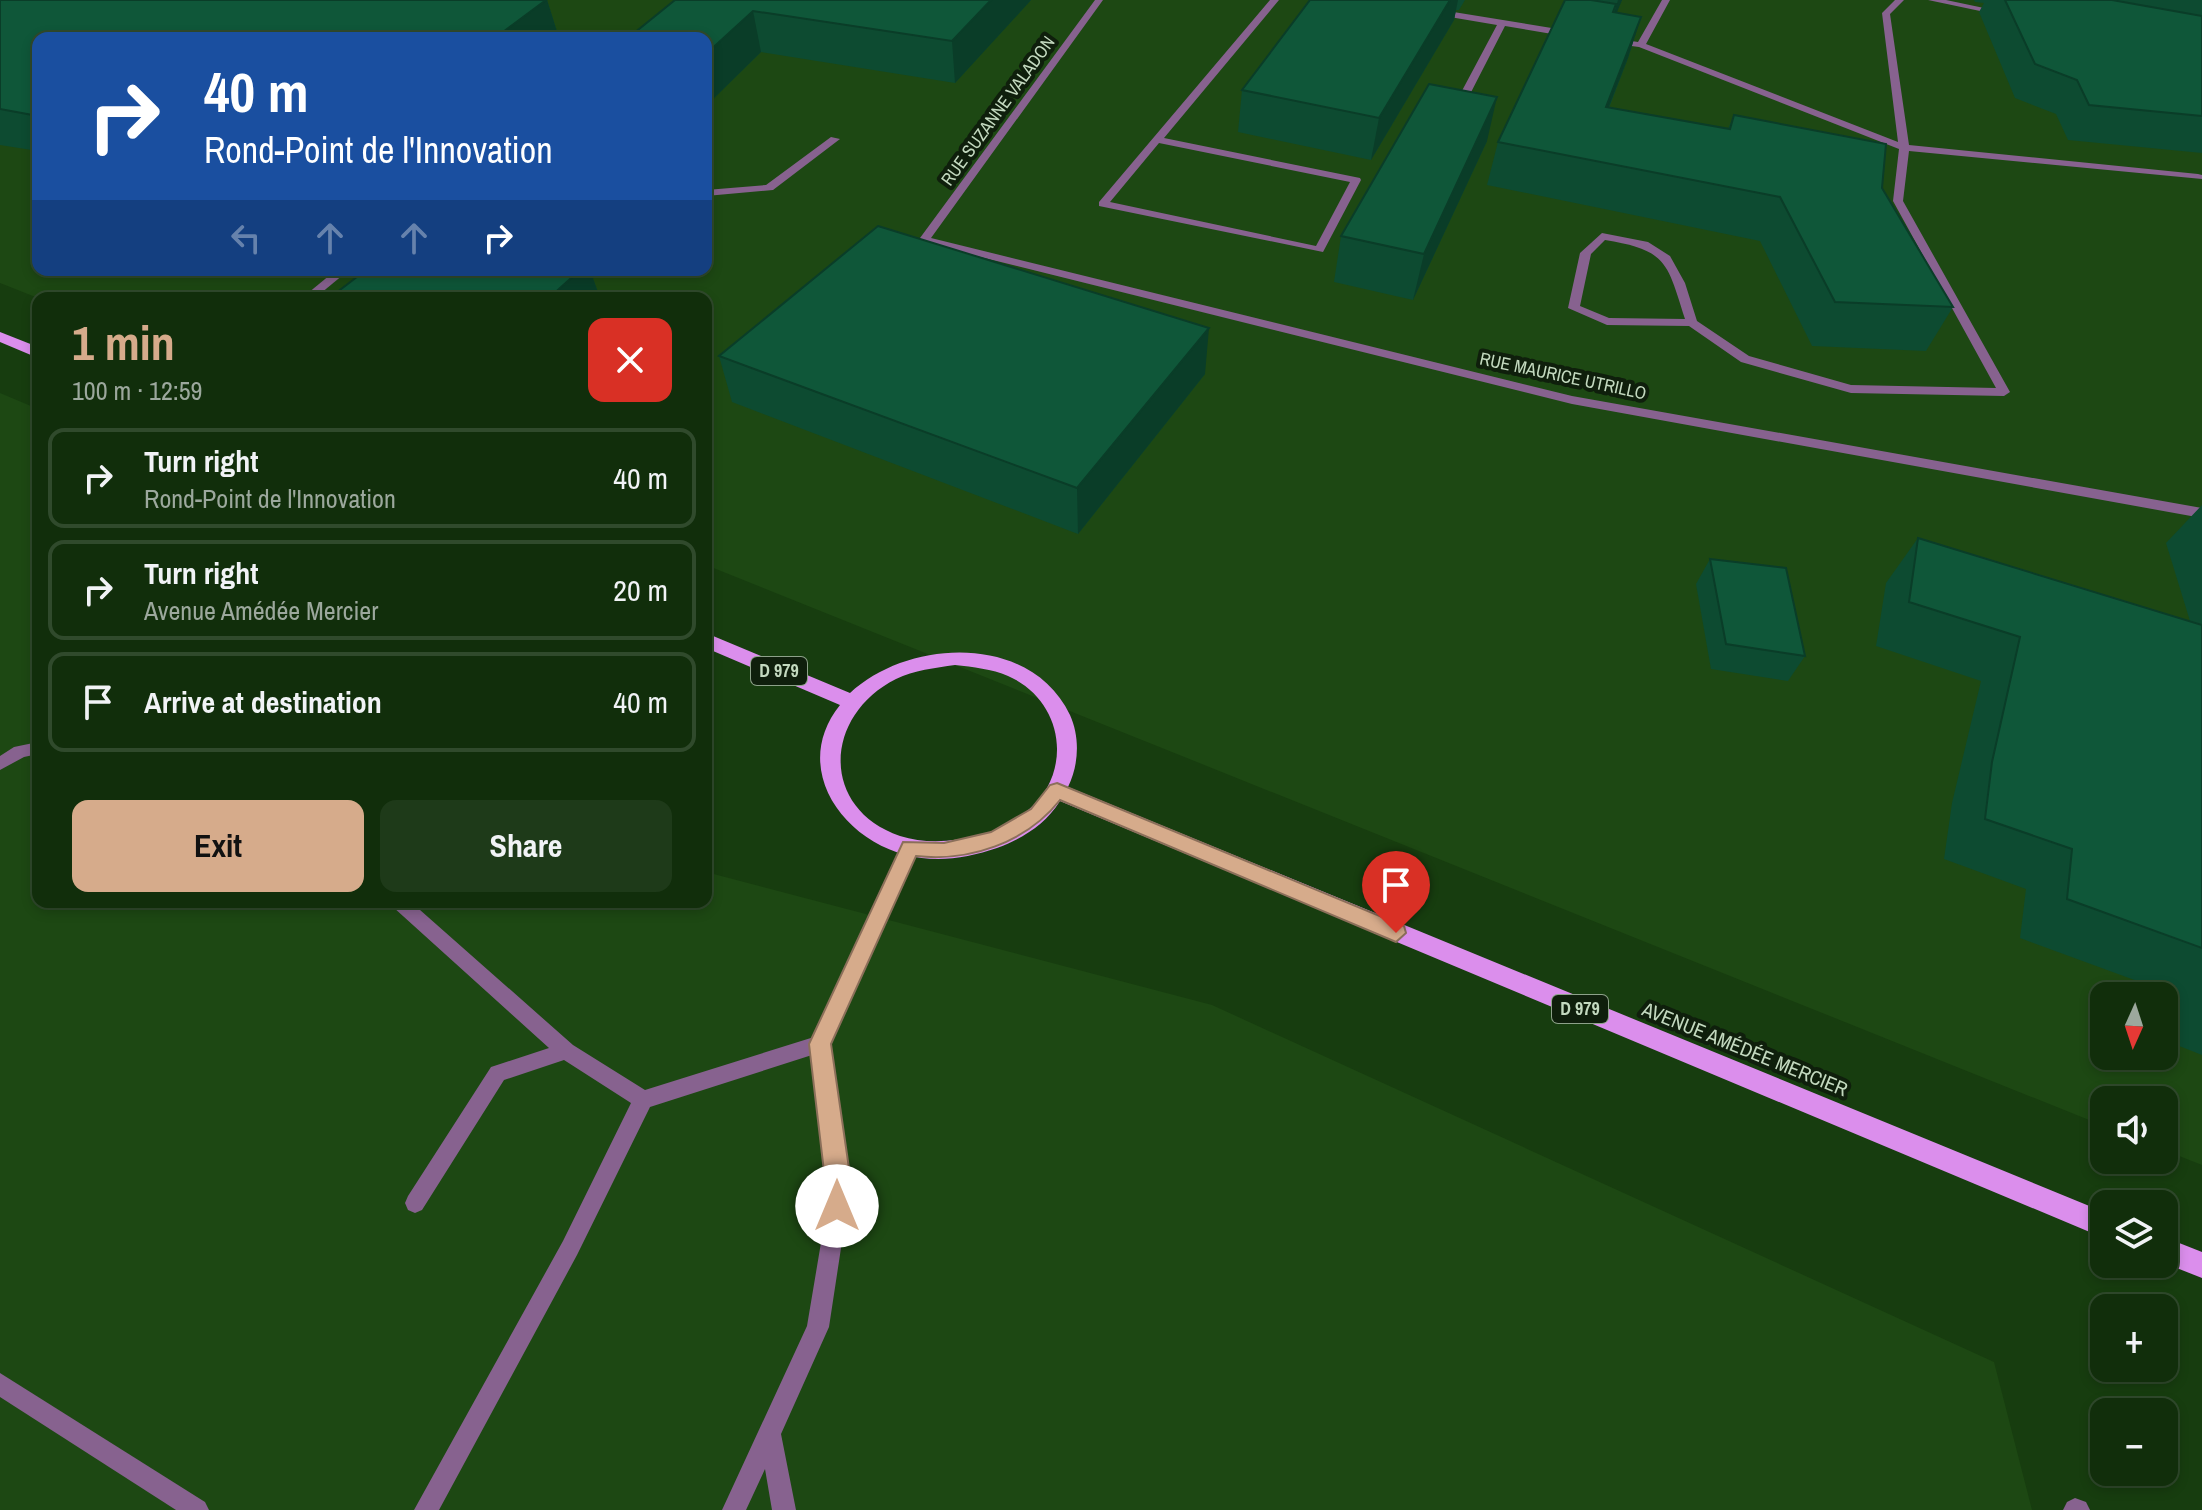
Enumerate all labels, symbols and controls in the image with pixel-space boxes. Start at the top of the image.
street label: RUE SUZANNE VALADON [935,31,1060,191]
text: 40 m [204,54,309,129]
icon: right [72,64,176,168]
text: Rond-Point de l'Innovation [204,126,553,174]
icon: left [224,216,268,260]
icon: ahead [308,216,352,260]
icon: ahead [392,216,436,260]
icon: right [476,216,520,260]
text: 1 min [72,310,175,375]
button: close [588,318,672,402]
street label: RUE MAURICE UTRILLO [1477,346,1649,405]
text: 100 m · 12:59 [72,373,202,408]
text: Turn right [144,441,258,481]
icon: right [76,456,120,500]
text: 40 m [613,458,668,498]
text: Rond-Point de l'Innovation [144,481,396,516]
text: Turn right [144,553,258,593]
icon: right [76,568,120,612]
text: 20 m [613,570,668,610]
text: Avenue Amédée Mercier [144,593,378,628]
road number: D 979 [751,657,807,685]
icon: arrive [76,680,120,724]
text: Arrive at destination [144,682,382,722]
text: 40 m [613,682,668,722]
button: Exit [72,800,364,892]
button: Share [380,800,672,892]
pin [1362,851,1430,933]
icon: arrive [1374,863,1418,907]
north arrow [2090,982,2178,1070]
map controls [2090,982,2178,1486]
road number: D 979 [1552,995,1608,1023]
street label: AVENUE AMÉDÉE MERCIER [1638,995,1852,1102]
button: sound [2090,1086,2178,1174]
position arrow [795,1164,879,1248]
button: layers [2090,1190,2178,1278]
button: + [2090,1294,2178,1382]
button: − [2090,1398,2178,1486]

